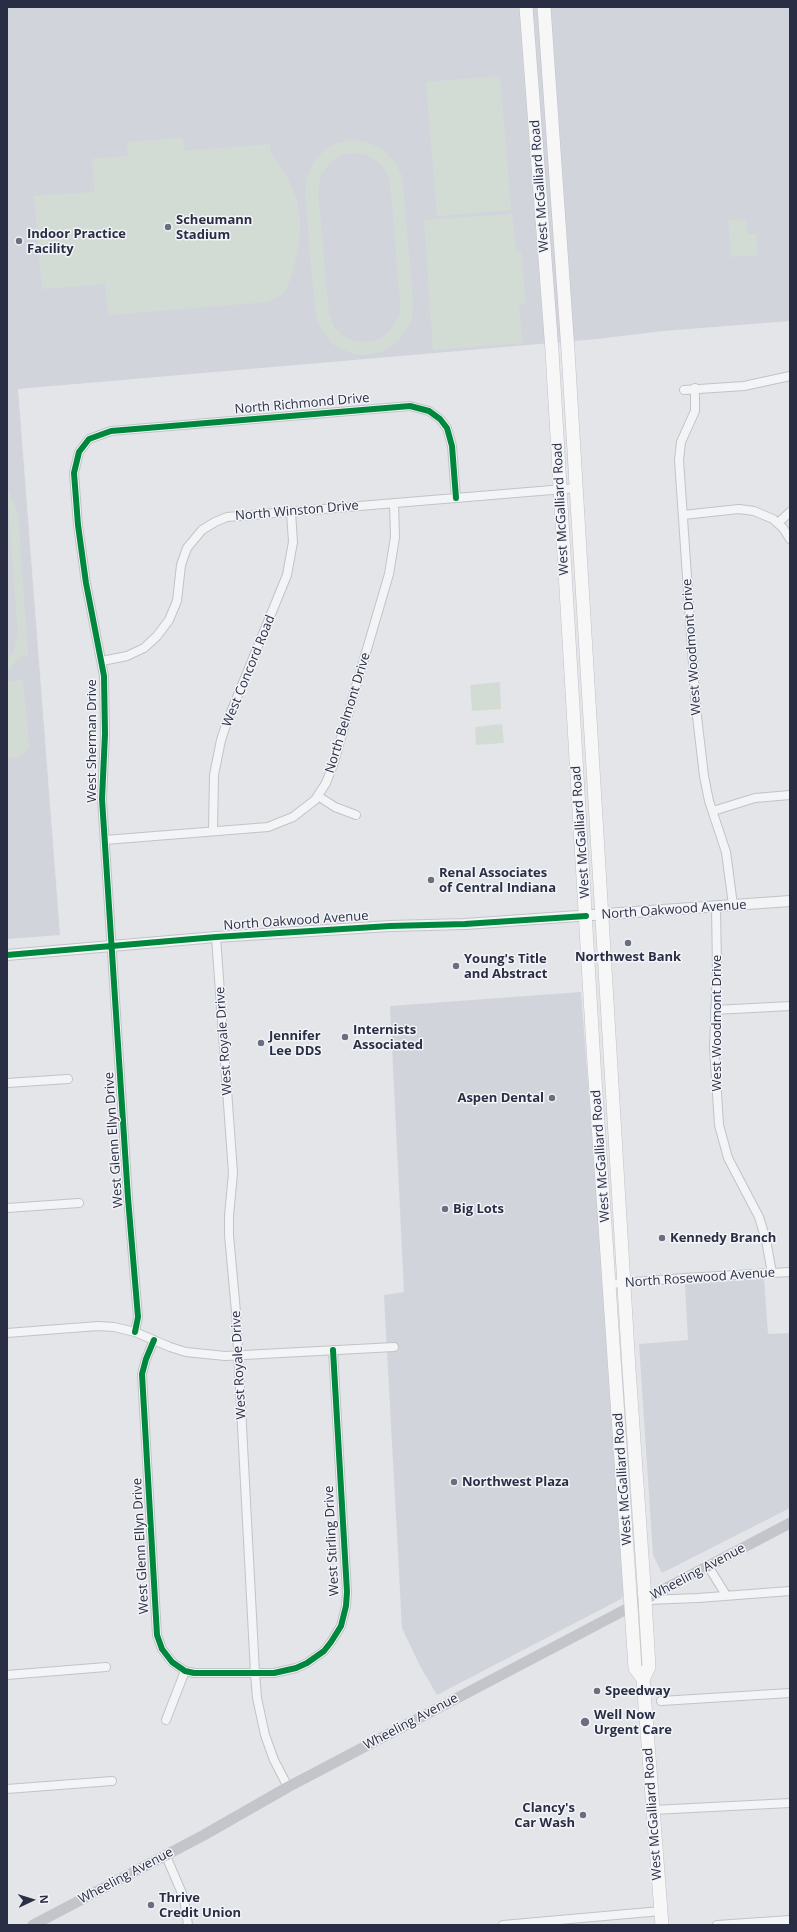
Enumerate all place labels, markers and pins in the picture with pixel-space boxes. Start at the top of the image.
place label: Scheumann Stadium [176,212,252,243]
marker: Scheumann Stadium [163,222,173,232]
place label: Indoor Practice Facility [27,226,126,257]
marker: Indoor Practice Facility [14,236,24,246]
place label: Renal Associates of Central Indiana [439,865,556,896]
marker: Renal Associates of Central Indiana [426,875,436,885]
marker: Northwest Bank [623,938,633,948]
place label: Northwest Bank [575,949,681,965]
place label: Young's Title and Abstract [464,951,547,982]
marker: Young's Title and Abstract [451,961,461,971]
place label: Internists Associated [353,1022,423,1053]
place label: Jennifer Lee DDS [269,1028,321,1059]
marker: Internists Associated [340,1032,350,1042]
marker: Jennifer Lee DDS [256,1038,266,1048]
place label: Aspen Dental [457,1090,544,1106]
marker: Aspen Dental [547,1093,557,1103]
place label: Big Lots [453,1201,504,1217]
marker: Big Lots [440,1204,450,1214]
place label: Kennedy Branch [670,1230,776,1246]
marker: Kennedy Branch [657,1233,667,1243]
place label: Northwest Plaza [462,1474,569,1490]
marker: Northwest Plaza [449,1477,459,1487]
place label: Speedway [605,1683,670,1699]
marker: Speedway [592,1686,602,1696]
place label: Well Now Urgent Care [594,1707,672,1738]
marker: Well Now Urgent Care [579,1716,591,1728]
place label: Clancy's Car Wash [514,1800,575,1831]
marker: Clancy's Car Wash [578,1810,588,1820]
place label: Thrive Credit Union [159,1890,241,1921]
marker: Thrive Credit Union [146,1900,156,1910]

